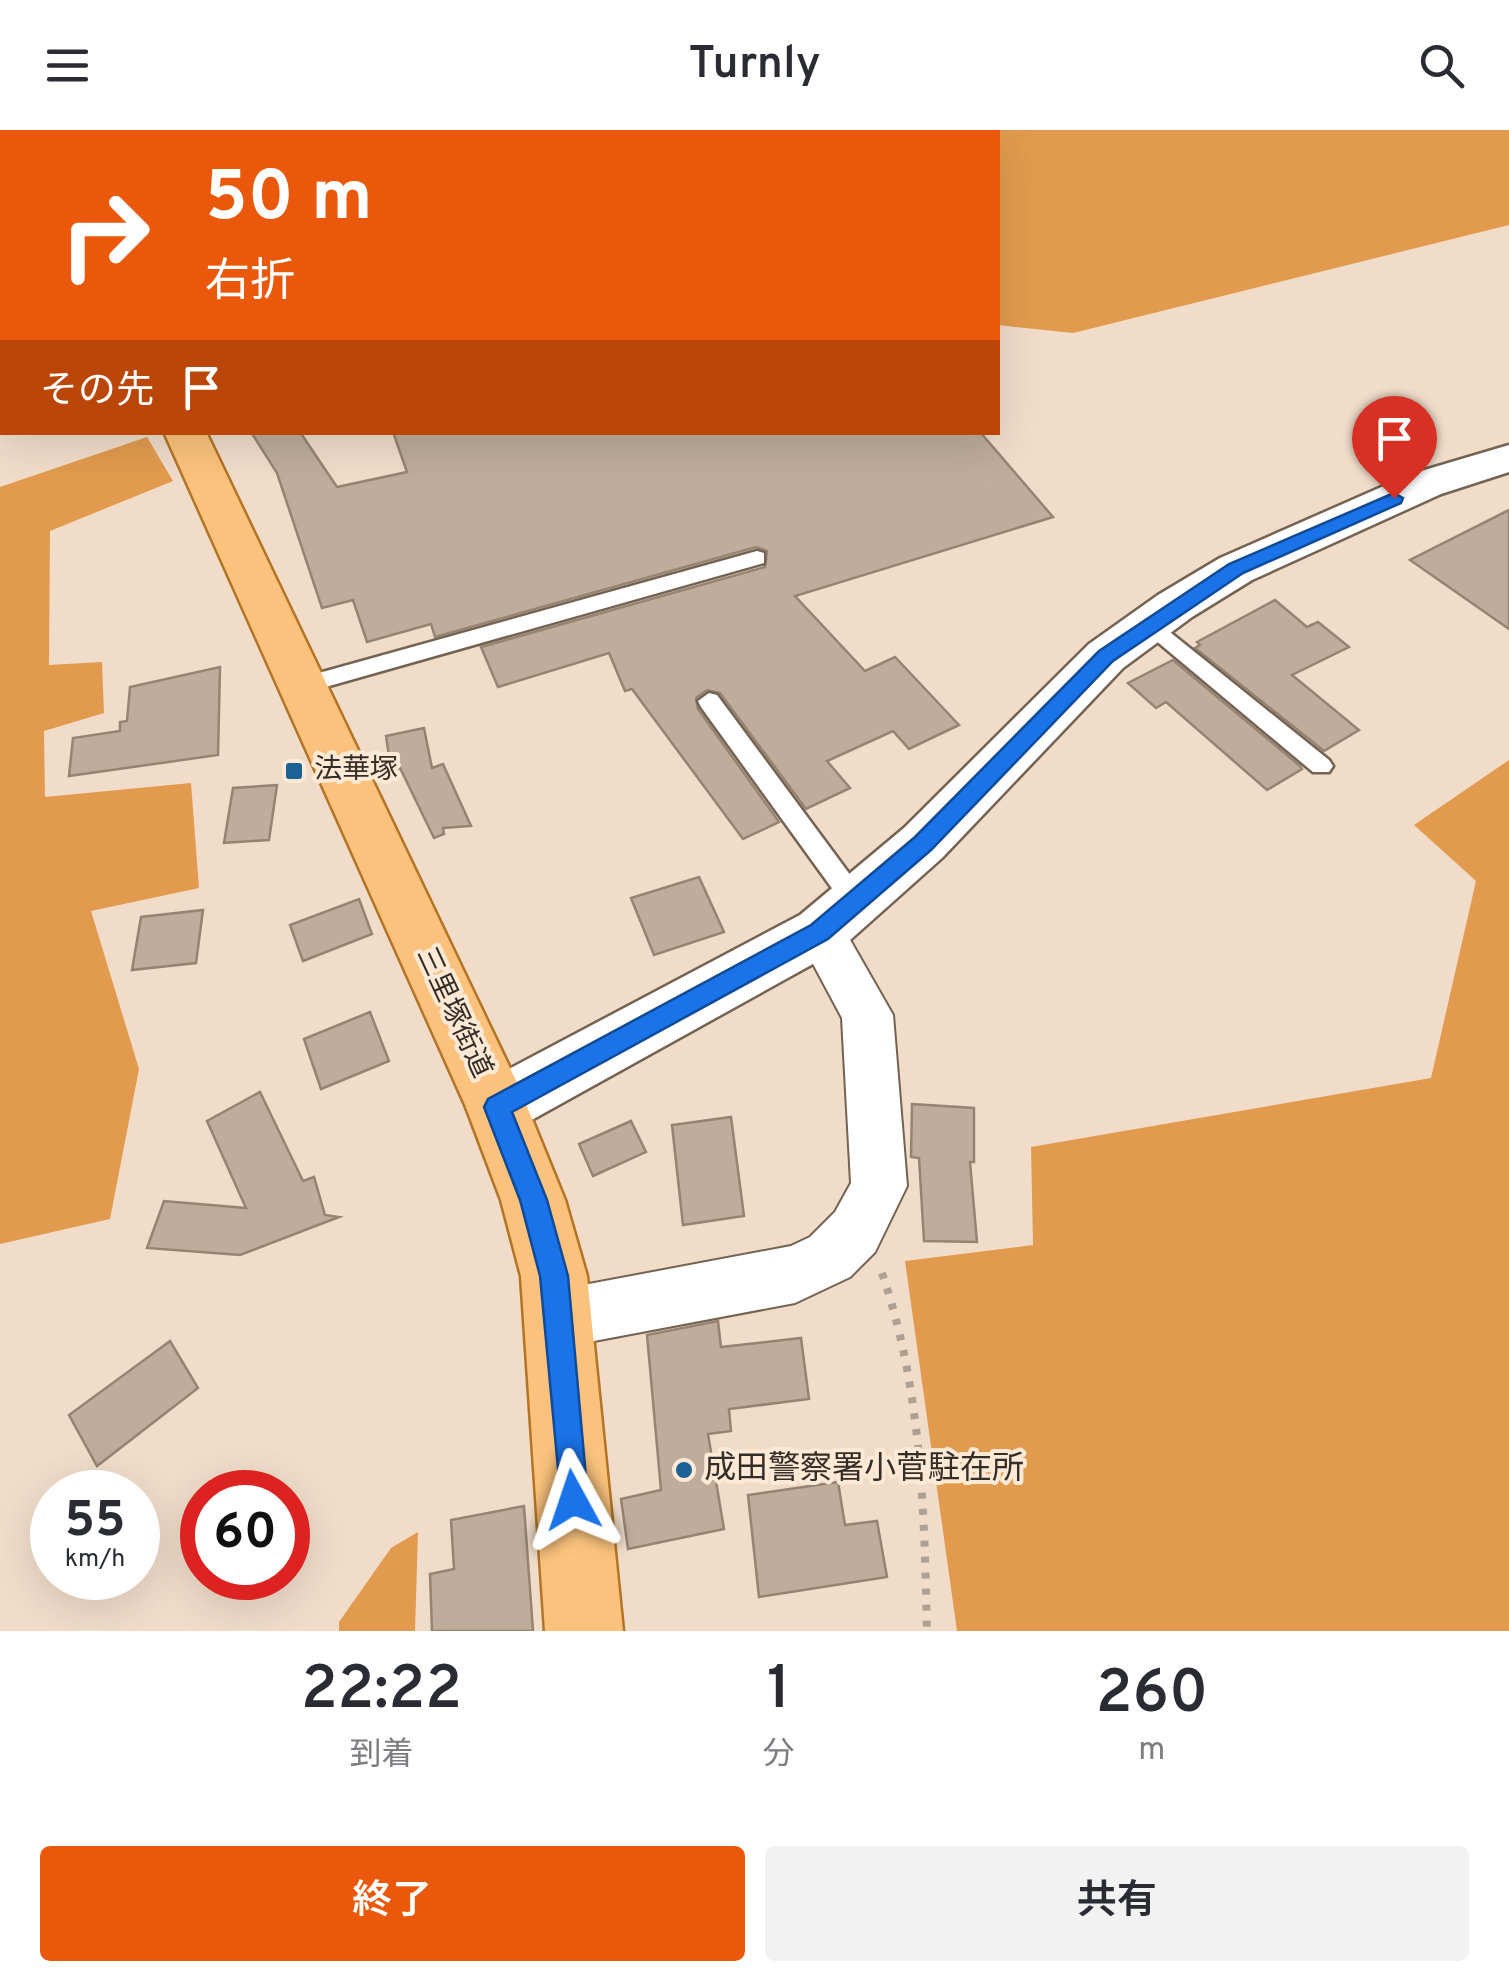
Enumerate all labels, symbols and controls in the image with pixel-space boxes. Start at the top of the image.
text: Turnly [688,37,821,94]
icon: menu [40,38,95,93]
icon: search [1414,38,1469,93]
text: 50 m [205,156,372,245]
icon: right [40,170,170,300]
text: 右折 [205,255,295,312]
icon: arrive [174,360,229,415]
text: その先 [40,368,154,417]
pin [1352,396,1437,499]
icon: arrive [1367,411,1422,466]
place label: 法華塚 [314,753,398,789]
marker: 法華塚 [283,760,305,782]
street label: 三里塚街道 [407,942,499,1084]
position arrow [521,1448,625,1552]
place label: 成田警察署小菅駐在所 [704,1450,1024,1490]
marker: 成田警察署小菅駐在所 [673,1459,695,1481]
speed limit sign: 60 [180,1470,310,1600]
text: 55 [64,1491,126,1554]
text: km/h [65,1544,125,1576]
text: 22:22 [301,1654,462,1730]
text: 1 [767,1654,791,1730]
text: 260 [1096,1658,1208,1734]
text: m [1138,1731,1165,1771]
text: 到着 [349,1736,413,1776]
text: 分 [763,1736,795,1776]
button: 終了 [40,1846,745,1961]
button: 共有 [765,1846,1469,1961]

